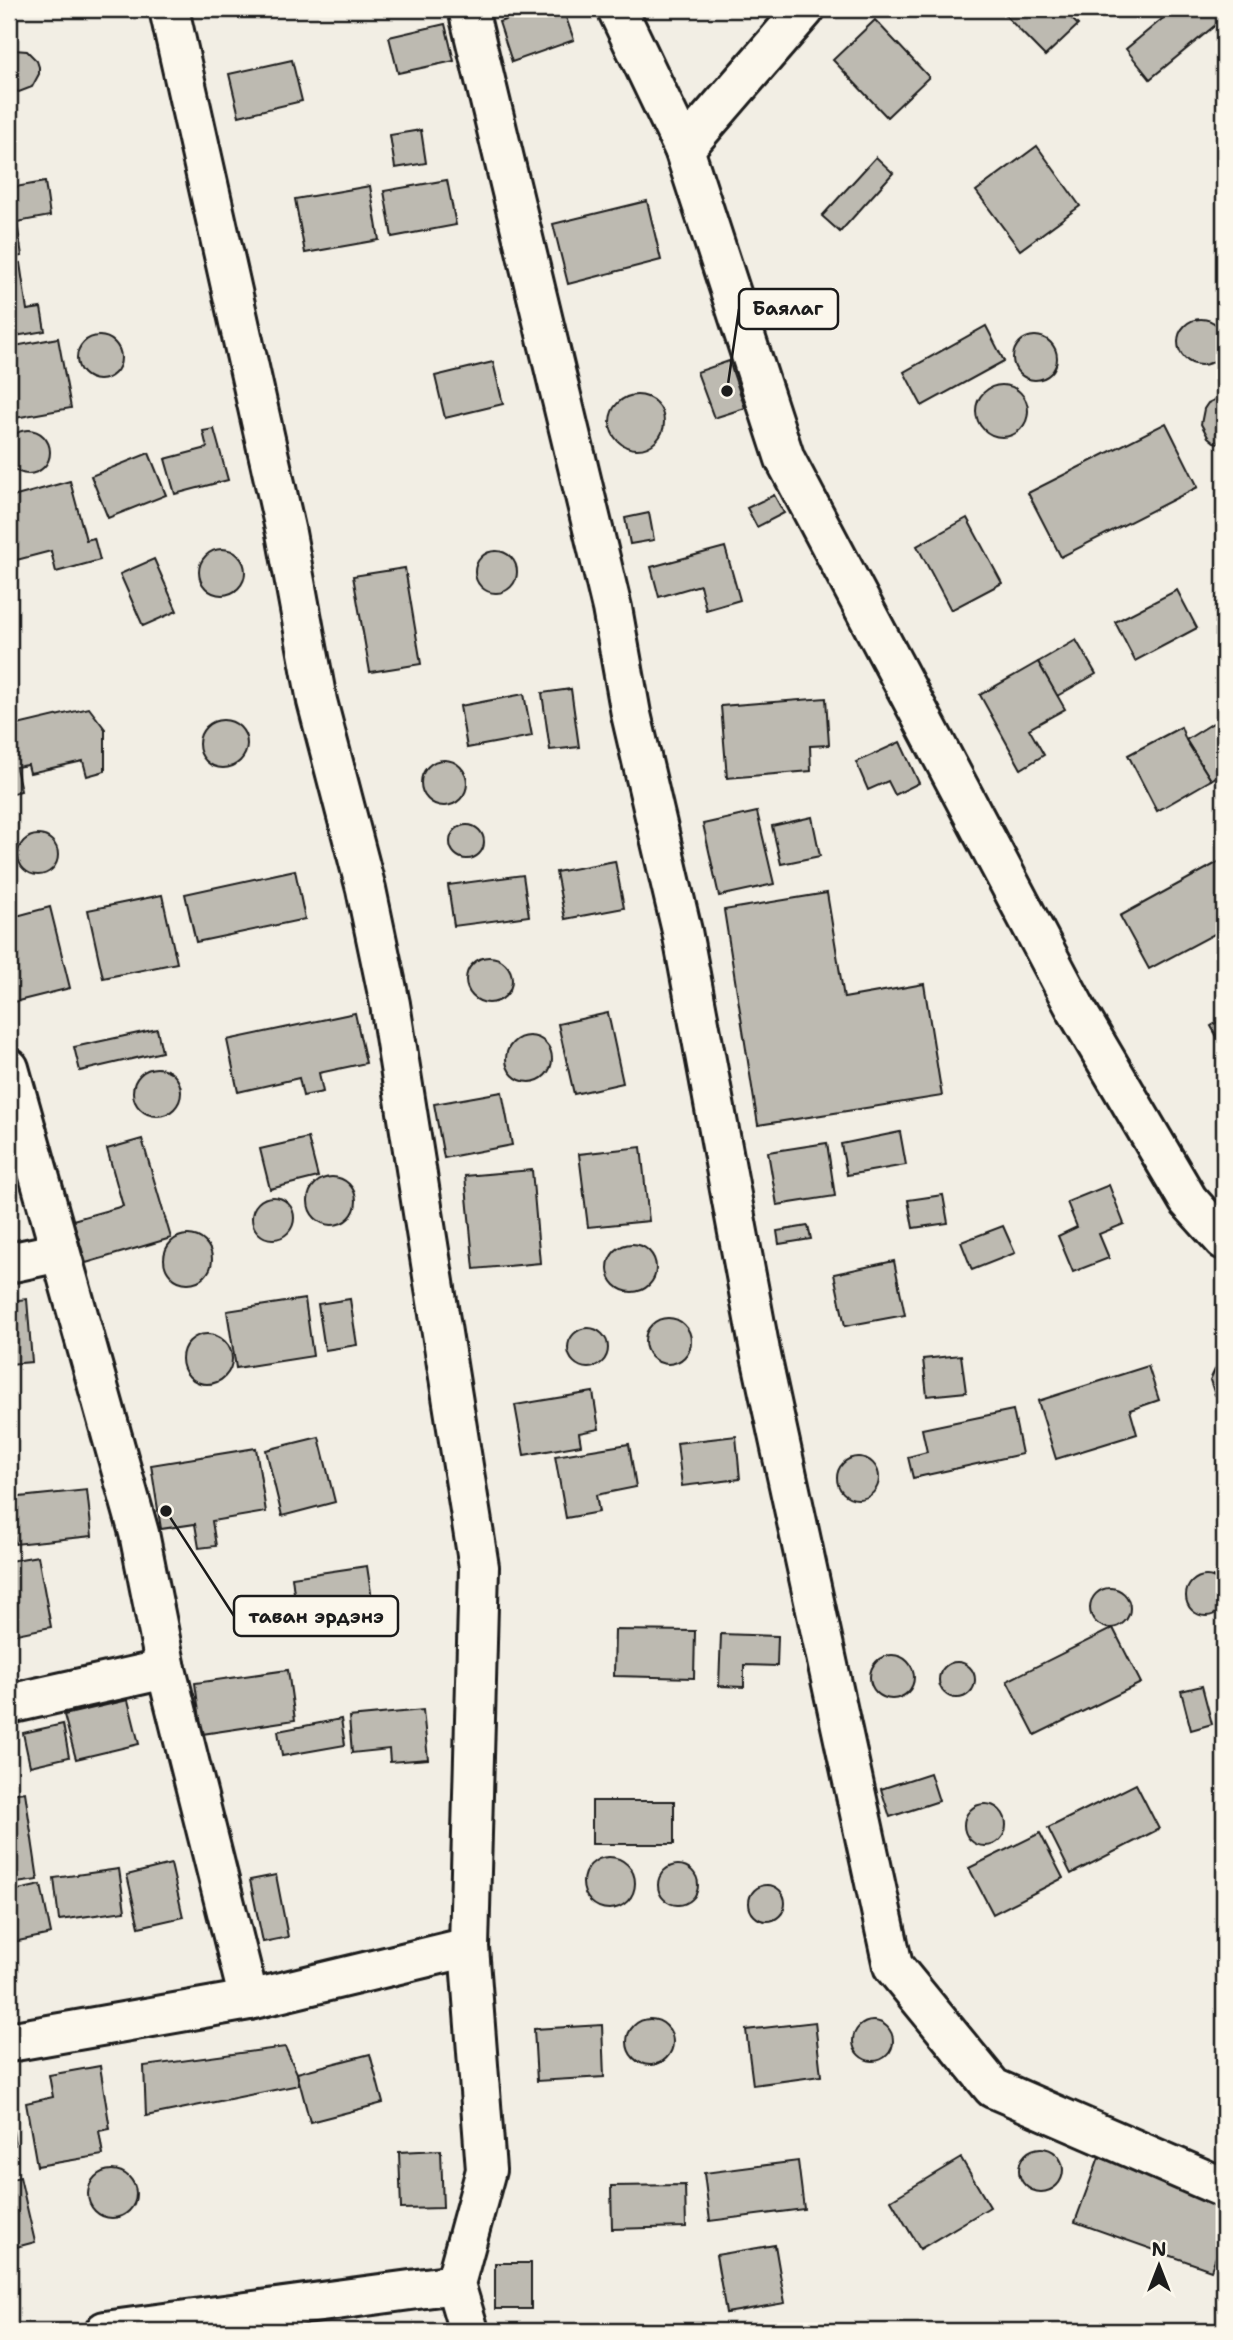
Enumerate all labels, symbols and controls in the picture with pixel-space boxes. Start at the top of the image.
callout: Баялаг [739,289,838,329]
text: Баялаг [753,296,824,321]
callout: таван эрдэнэ [234,1596,398,1636]
text: таван эрдэнэ [248,1604,384,1629]
north arrow [1124,2232,1194,2302]
text: N [1151,2237,1167,2262]

